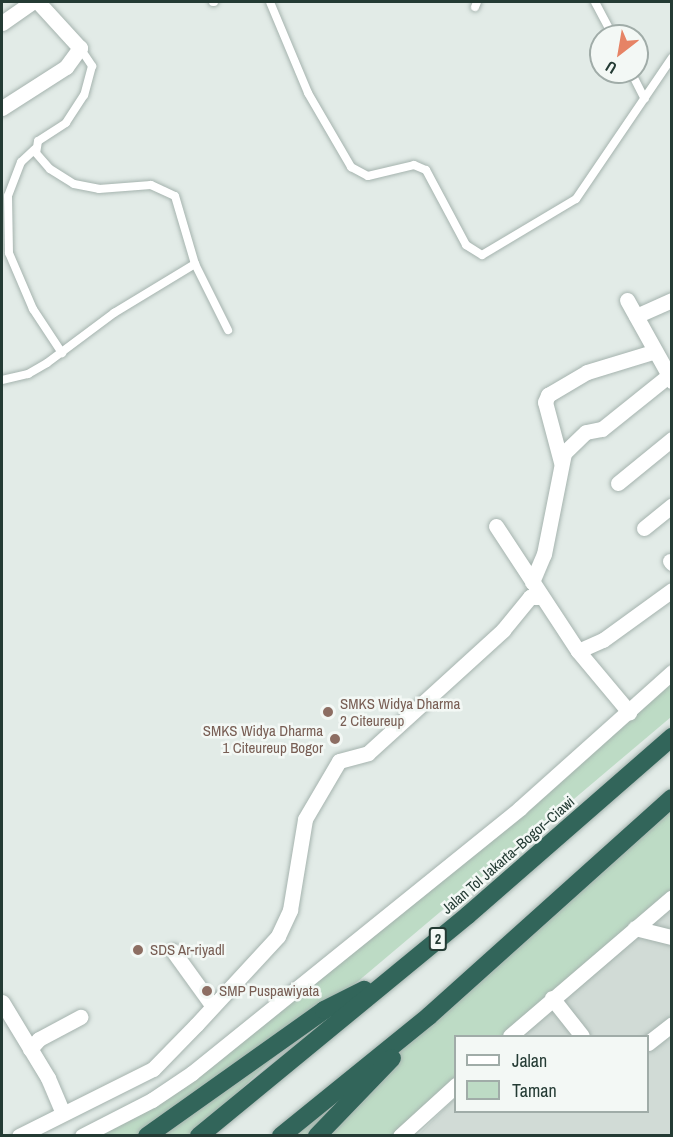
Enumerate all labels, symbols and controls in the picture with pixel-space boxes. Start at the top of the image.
north arrow [589,24,649,84]
text: U [601,56,620,80]
place label: SMKS Widya Dharma 2 Citeureup [340,694,460,729]
marker: SMKS Widya Dharma 2 Citeureup [321,705,335,719]
place label: SMKS Widya Dharma 1 Citeureup Bogor [203,721,323,756]
marker: SMKS Widya Dharma 1 Citeureup Bogor [328,732,342,746]
street label: Jalan Tol Jakarta–Bogor–Ciawi [438,792,578,918]
road number: 2 [428,928,448,950]
place label: SDS Ar-riyadl [150,941,225,959]
marker: SDS Ar-riyadl [131,943,145,957]
place label: SMP Puspawiyata [219,982,319,1000]
marker: SMP Puspawiyata [200,984,214,998]
legend [454,1035,649,1113]
text: Jalan [512,1048,547,1073]
text: Taman [512,1078,557,1103]

